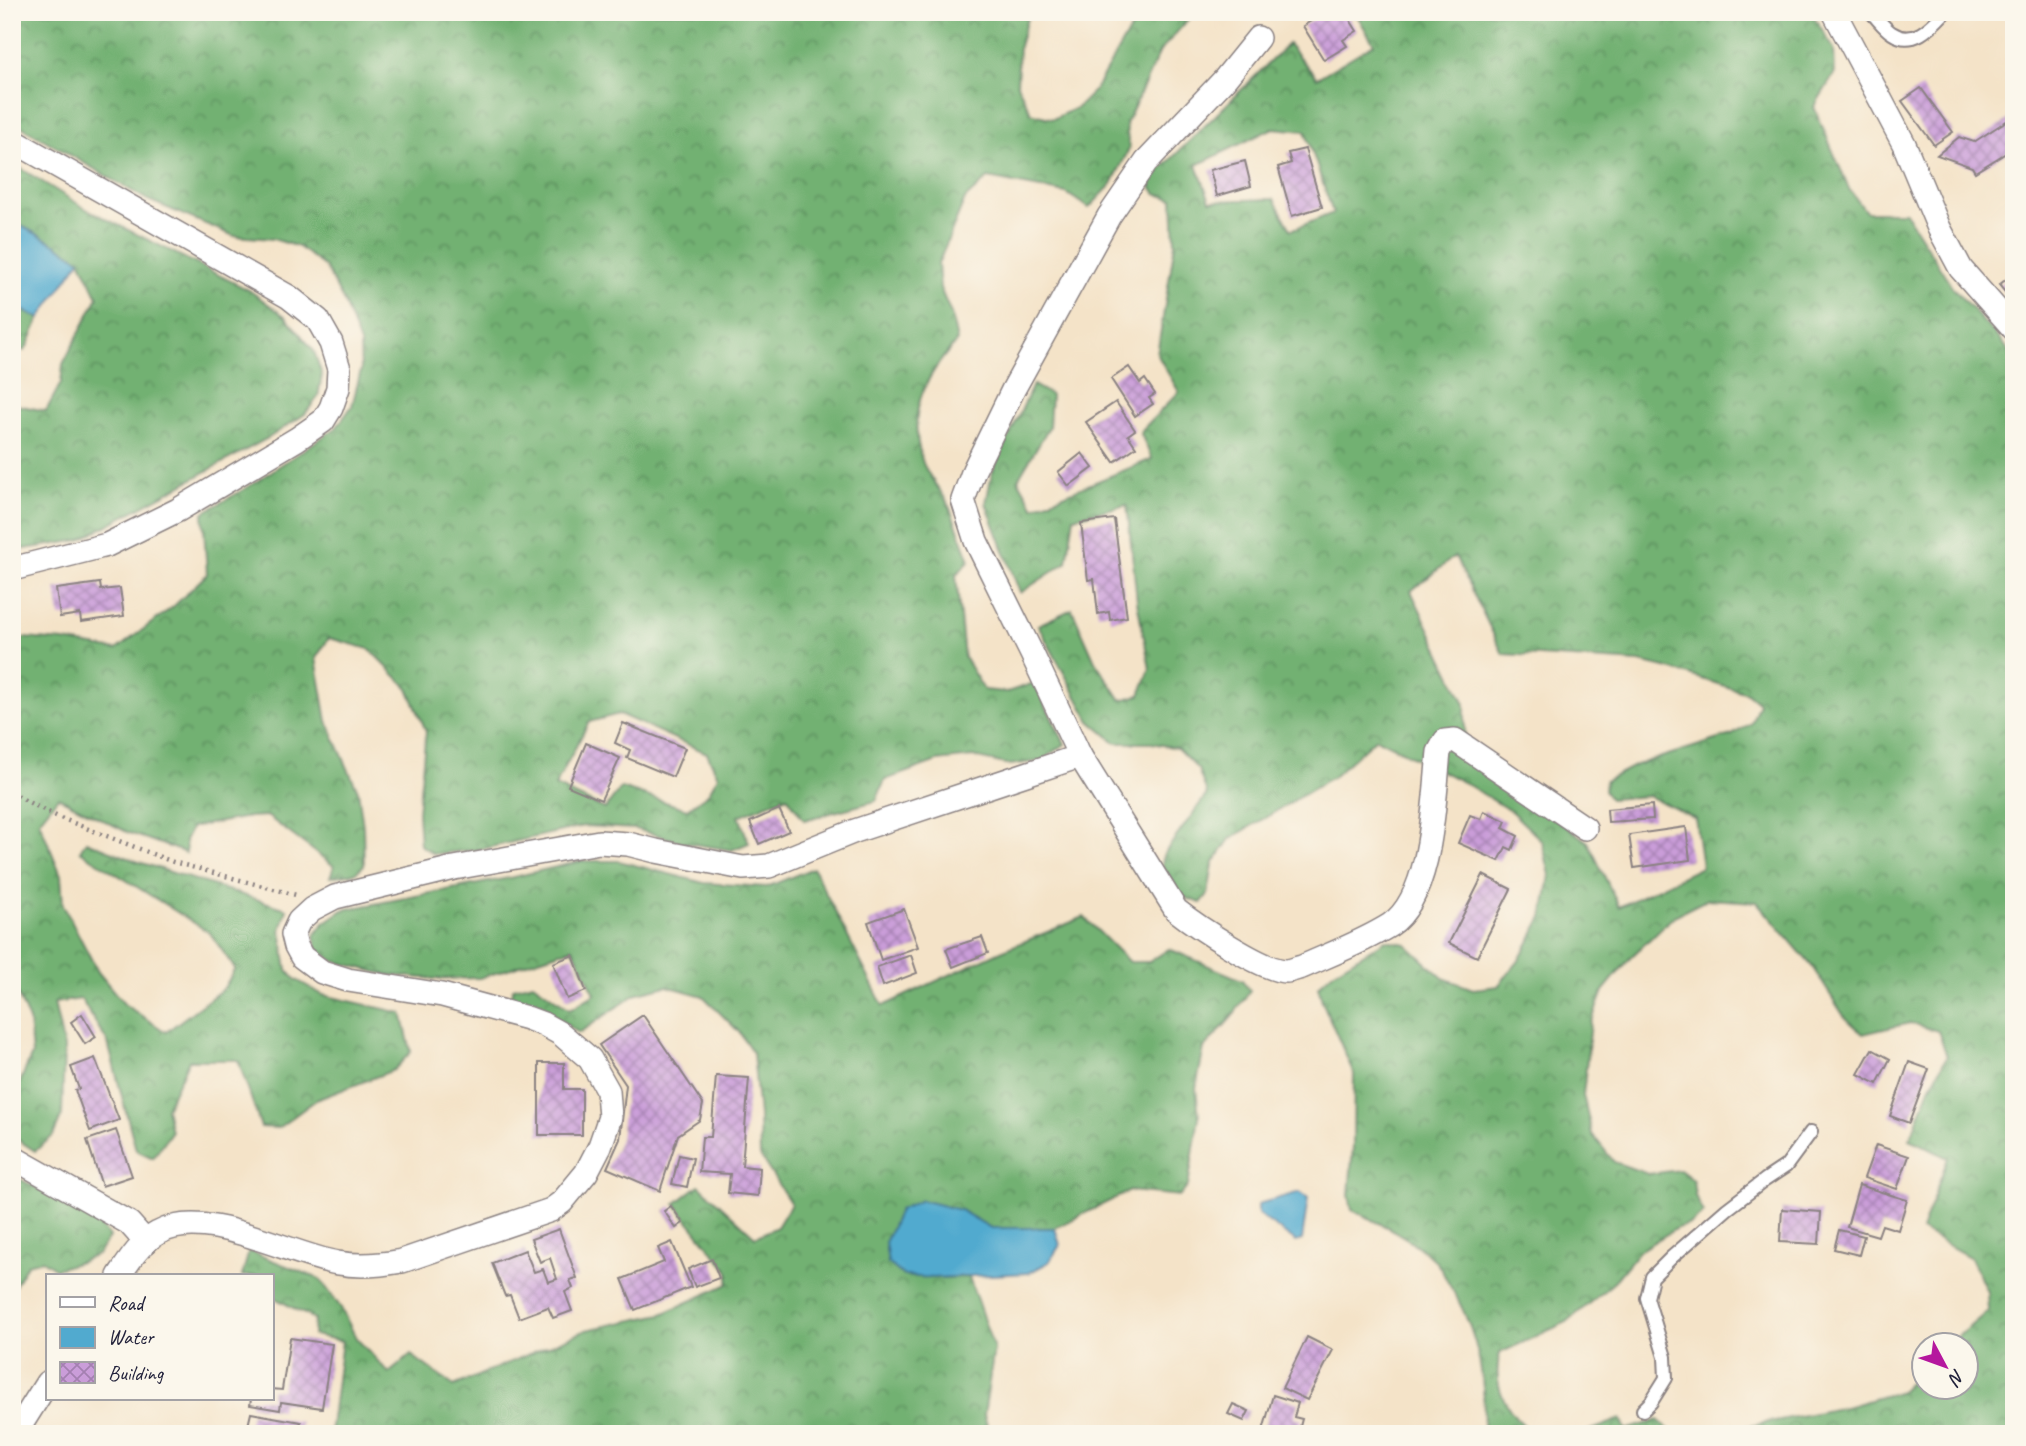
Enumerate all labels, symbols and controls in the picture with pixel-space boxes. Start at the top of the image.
legend [46,1274,273,1400]
text: Road [108,1290,147,1316]
text: Water [108,1324,155,1350]
north arrow [1910,1330,1980,1400]
text: Building [108,1360,165,1386]
text: N [1942,1364,1970,1391]

